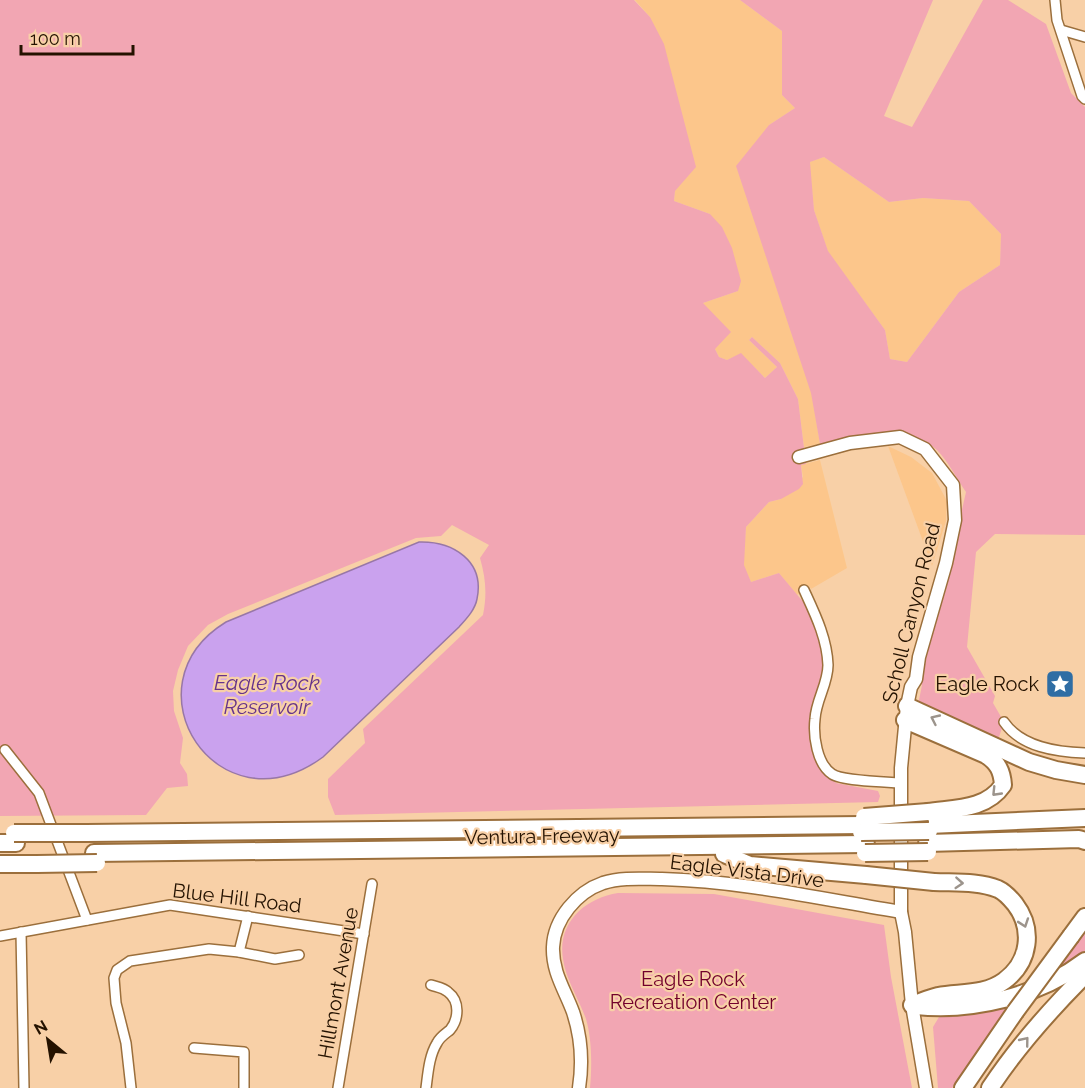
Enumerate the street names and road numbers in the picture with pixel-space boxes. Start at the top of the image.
street label: Scholl Canyon Road [877,520,945,706]
street label: Ventura Freeway [464,823,620,849]
street label: Eagle Vista Drive [669,850,826,892]
street label: Blue Hill Road [171,878,303,918]
street label: Hillmont Avenue [313,905,363,1061]

